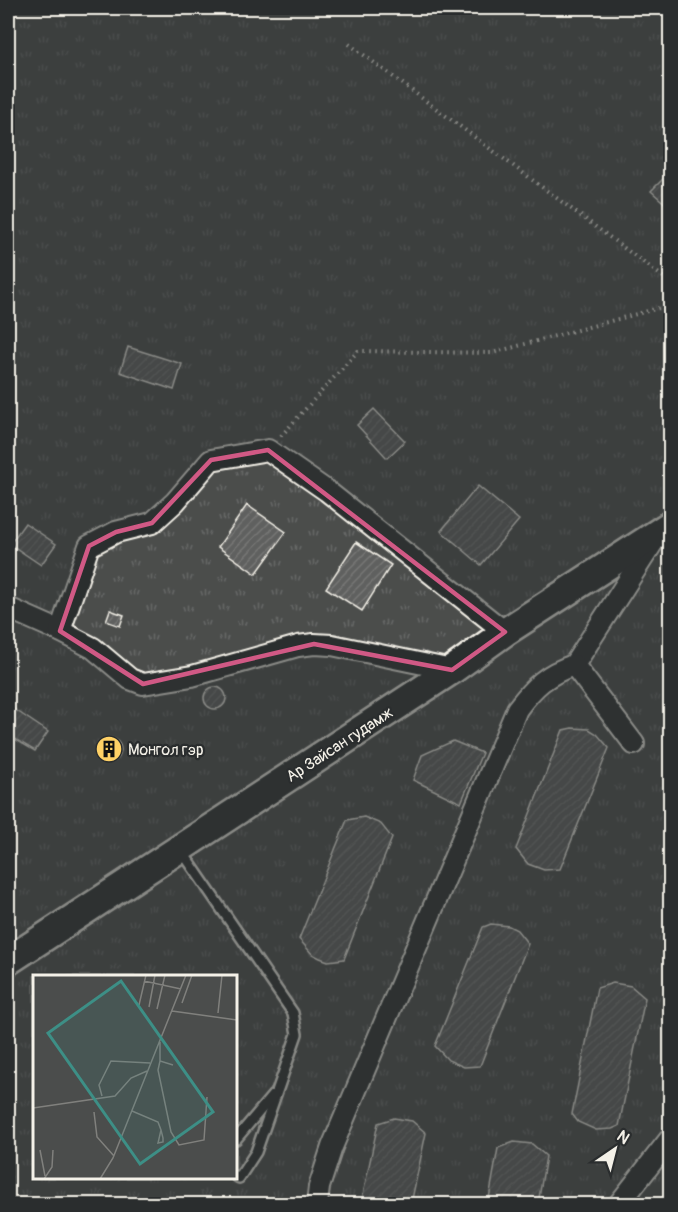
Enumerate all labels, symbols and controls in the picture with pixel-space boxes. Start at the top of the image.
street label: Ар Зайсан гудамж [282,702,397,787]
building icon: Монгол гэр [94,734,124,764]
place label: Монгол гэр [128,740,204,760]
inset map [33,975,237,1179]
north arrow [585,1119,645,1179]
text: N [613,1126,633,1149]

